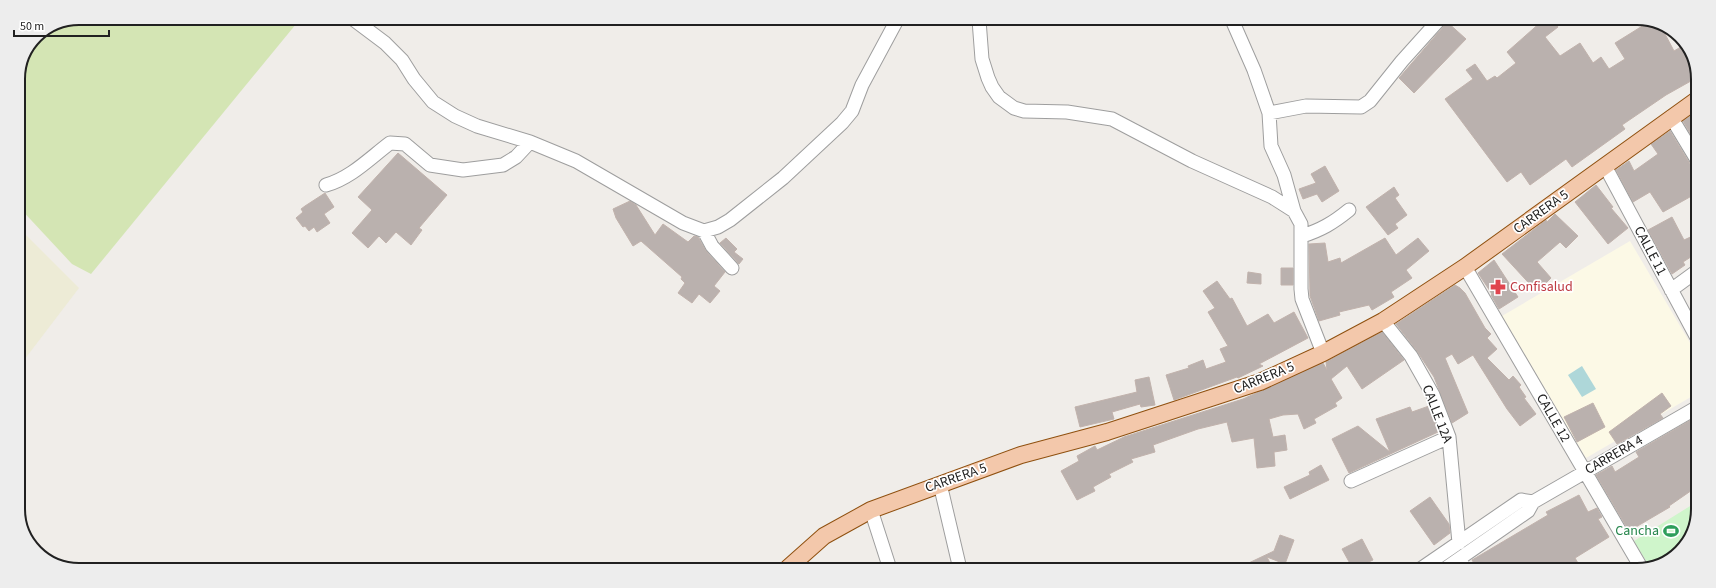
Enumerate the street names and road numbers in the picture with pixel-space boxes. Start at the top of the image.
street label: CARRERA 5 [1509,185,1573,239]
street label: CALLE 11 [1629,223,1671,279]
street label: CARRERA 5 [1230,357,1298,399]
street label: CALLE 12A [1417,382,1457,446]
street label: CALLE 12 [1531,390,1575,446]
street label: CARRERA 4 [1581,430,1647,480]
street label: CARRERA 5 [922,458,990,498]

